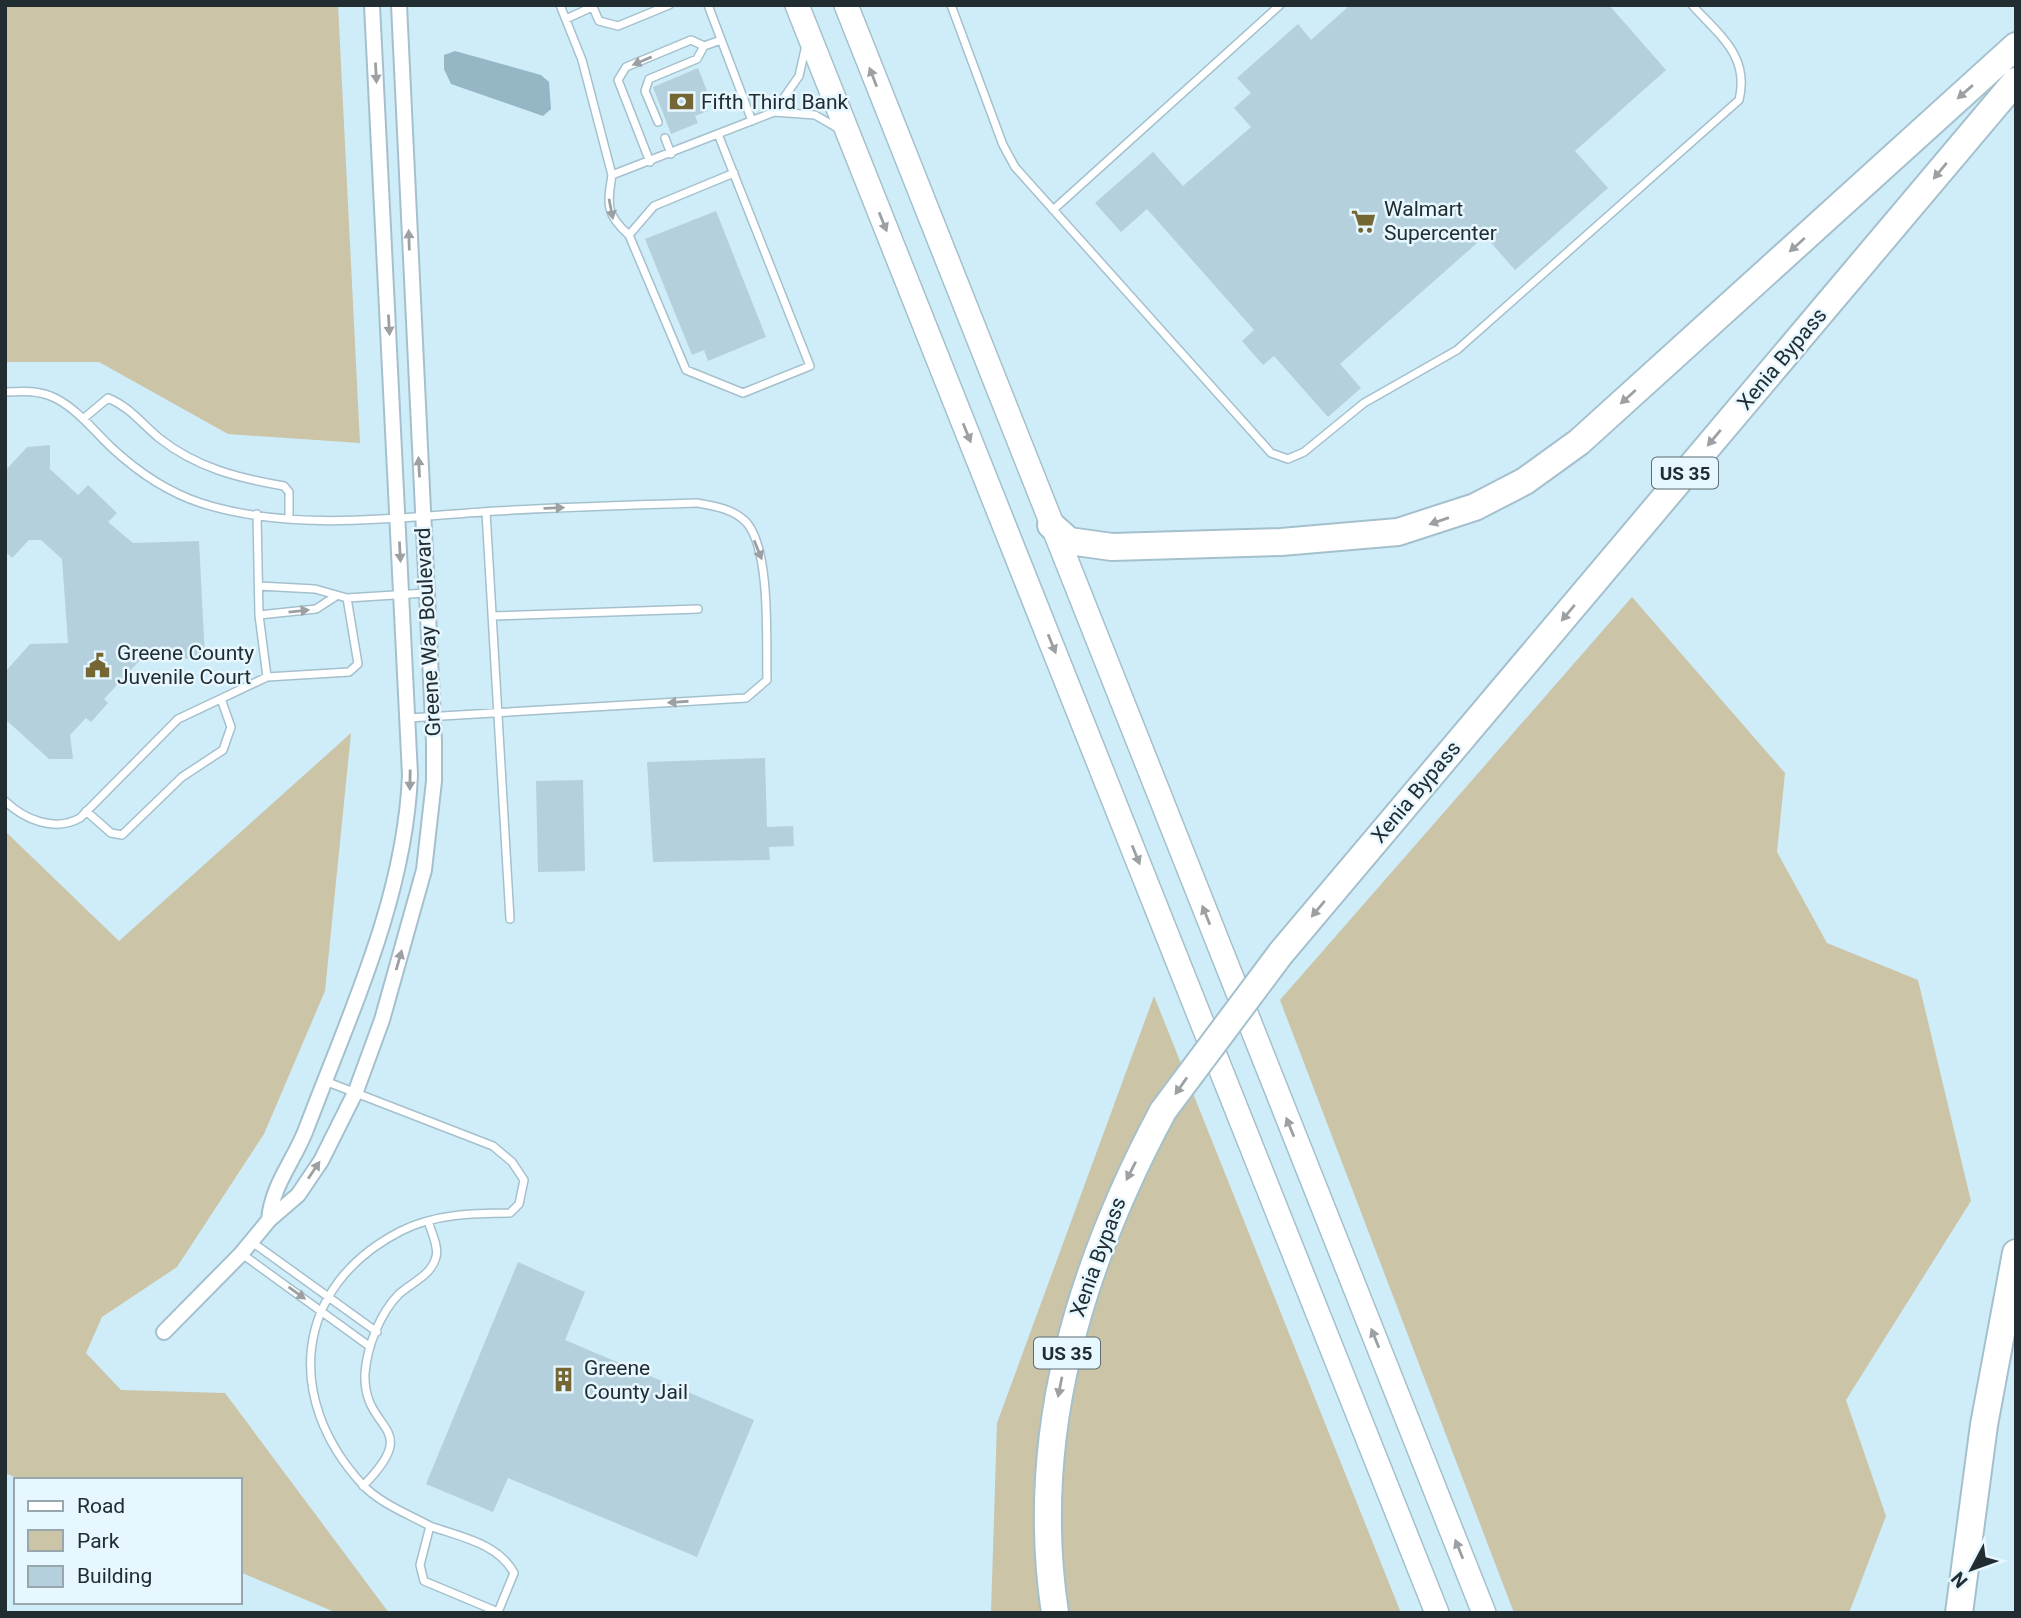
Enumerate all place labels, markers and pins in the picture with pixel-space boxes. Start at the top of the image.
bank icon: Fifth Third Bank [667,88,695,116]
place label: Fifth Third Bank [701,90,849,114]
place label: Walmart Supercenter [1384,197,1497,245]
supermarket icon: Walmart Supercenter [1350,207,1378,235]
place label: Greene County Juvenile Court [117,641,254,689]
public building icon: Greene County Juvenile Court [83,651,111,679]
place label: Greene County Jail [584,1356,688,1404]
building icon: Greene County Jail [550,1366,578,1394]

